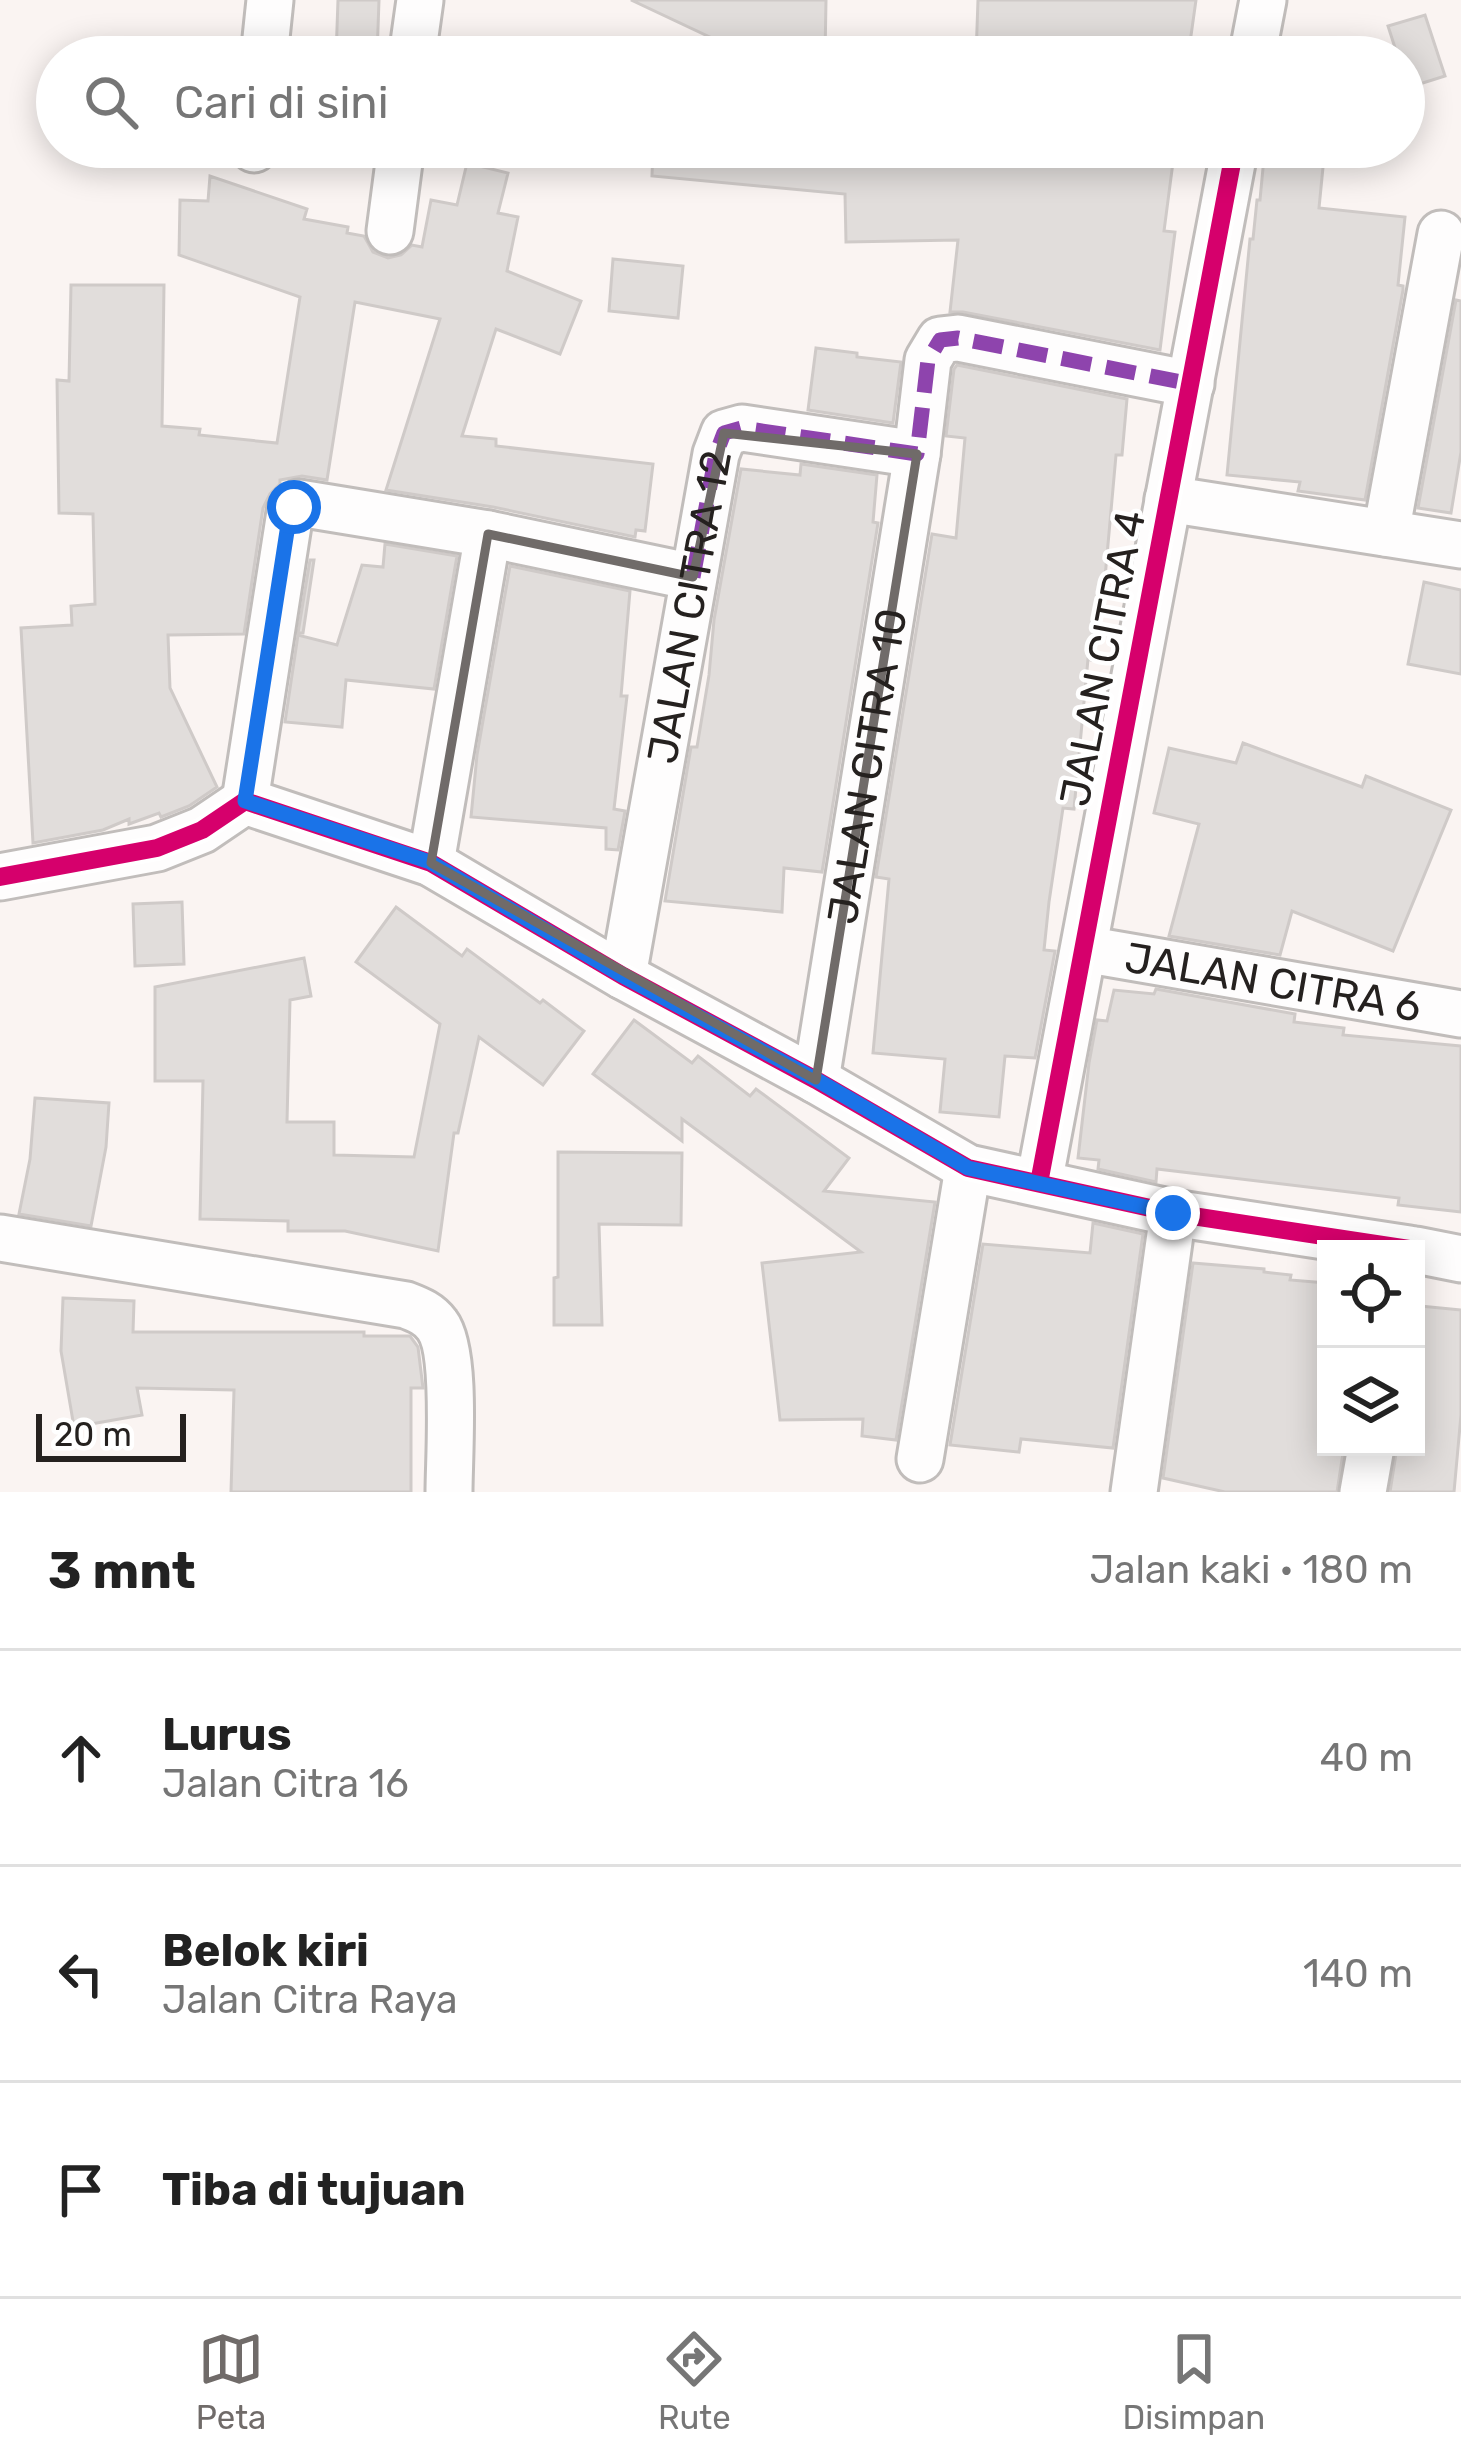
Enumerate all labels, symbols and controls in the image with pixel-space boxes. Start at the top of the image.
search box [36,36,1425,168]
icon: search [78,69,144,135]
text: Cari di sini [174,76,389,129]
street label: JALAN CITRA 12 [637,447,742,767]
route start [267,480,321,534]
street label: JALAN CITRA 4 [1050,506,1156,810]
street label: JALAN CITRA 10 [818,605,918,928]
street label: JALAN CITRA 6 [1121,933,1425,1033]
route end [1146,1186,1200,1240]
map controls [1317,1240,1425,1456]
button: locate [1317,1240,1425,1348]
button: layers [1317,1348,1425,1456]
scale bar [36,1408,186,1461]
text: 20 m [54,1415,132,1454]
text: 3 mnt [48,1540,196,1601]
text: Jalan kaki · 180 m [1089,1547,1413,1593]
text: Lurus [162,1708,292,1761]
icon: ahead [48,1725,114,1791]
text: 40 m [1320,1735,1413,1781]
text: Jalan Citra 16 [162,1761,409,1807]
text: Belok kiri [162,1924,369,1977]
icon: left [48,1941,114,2007]
text: 140 m [1303,1951,1413,1997]
text: Jalan Citra Raya [162,1977,457,2023]
icon: arrive [48,2157,114,2223]
text: Tiba di tujuan [162,2163,466,2216]
tab: Peta [196,2326,266,2437]
tab: Rute [658,2326,731,2437]
tab: Disimpan [1122,2326,1265,2437]

